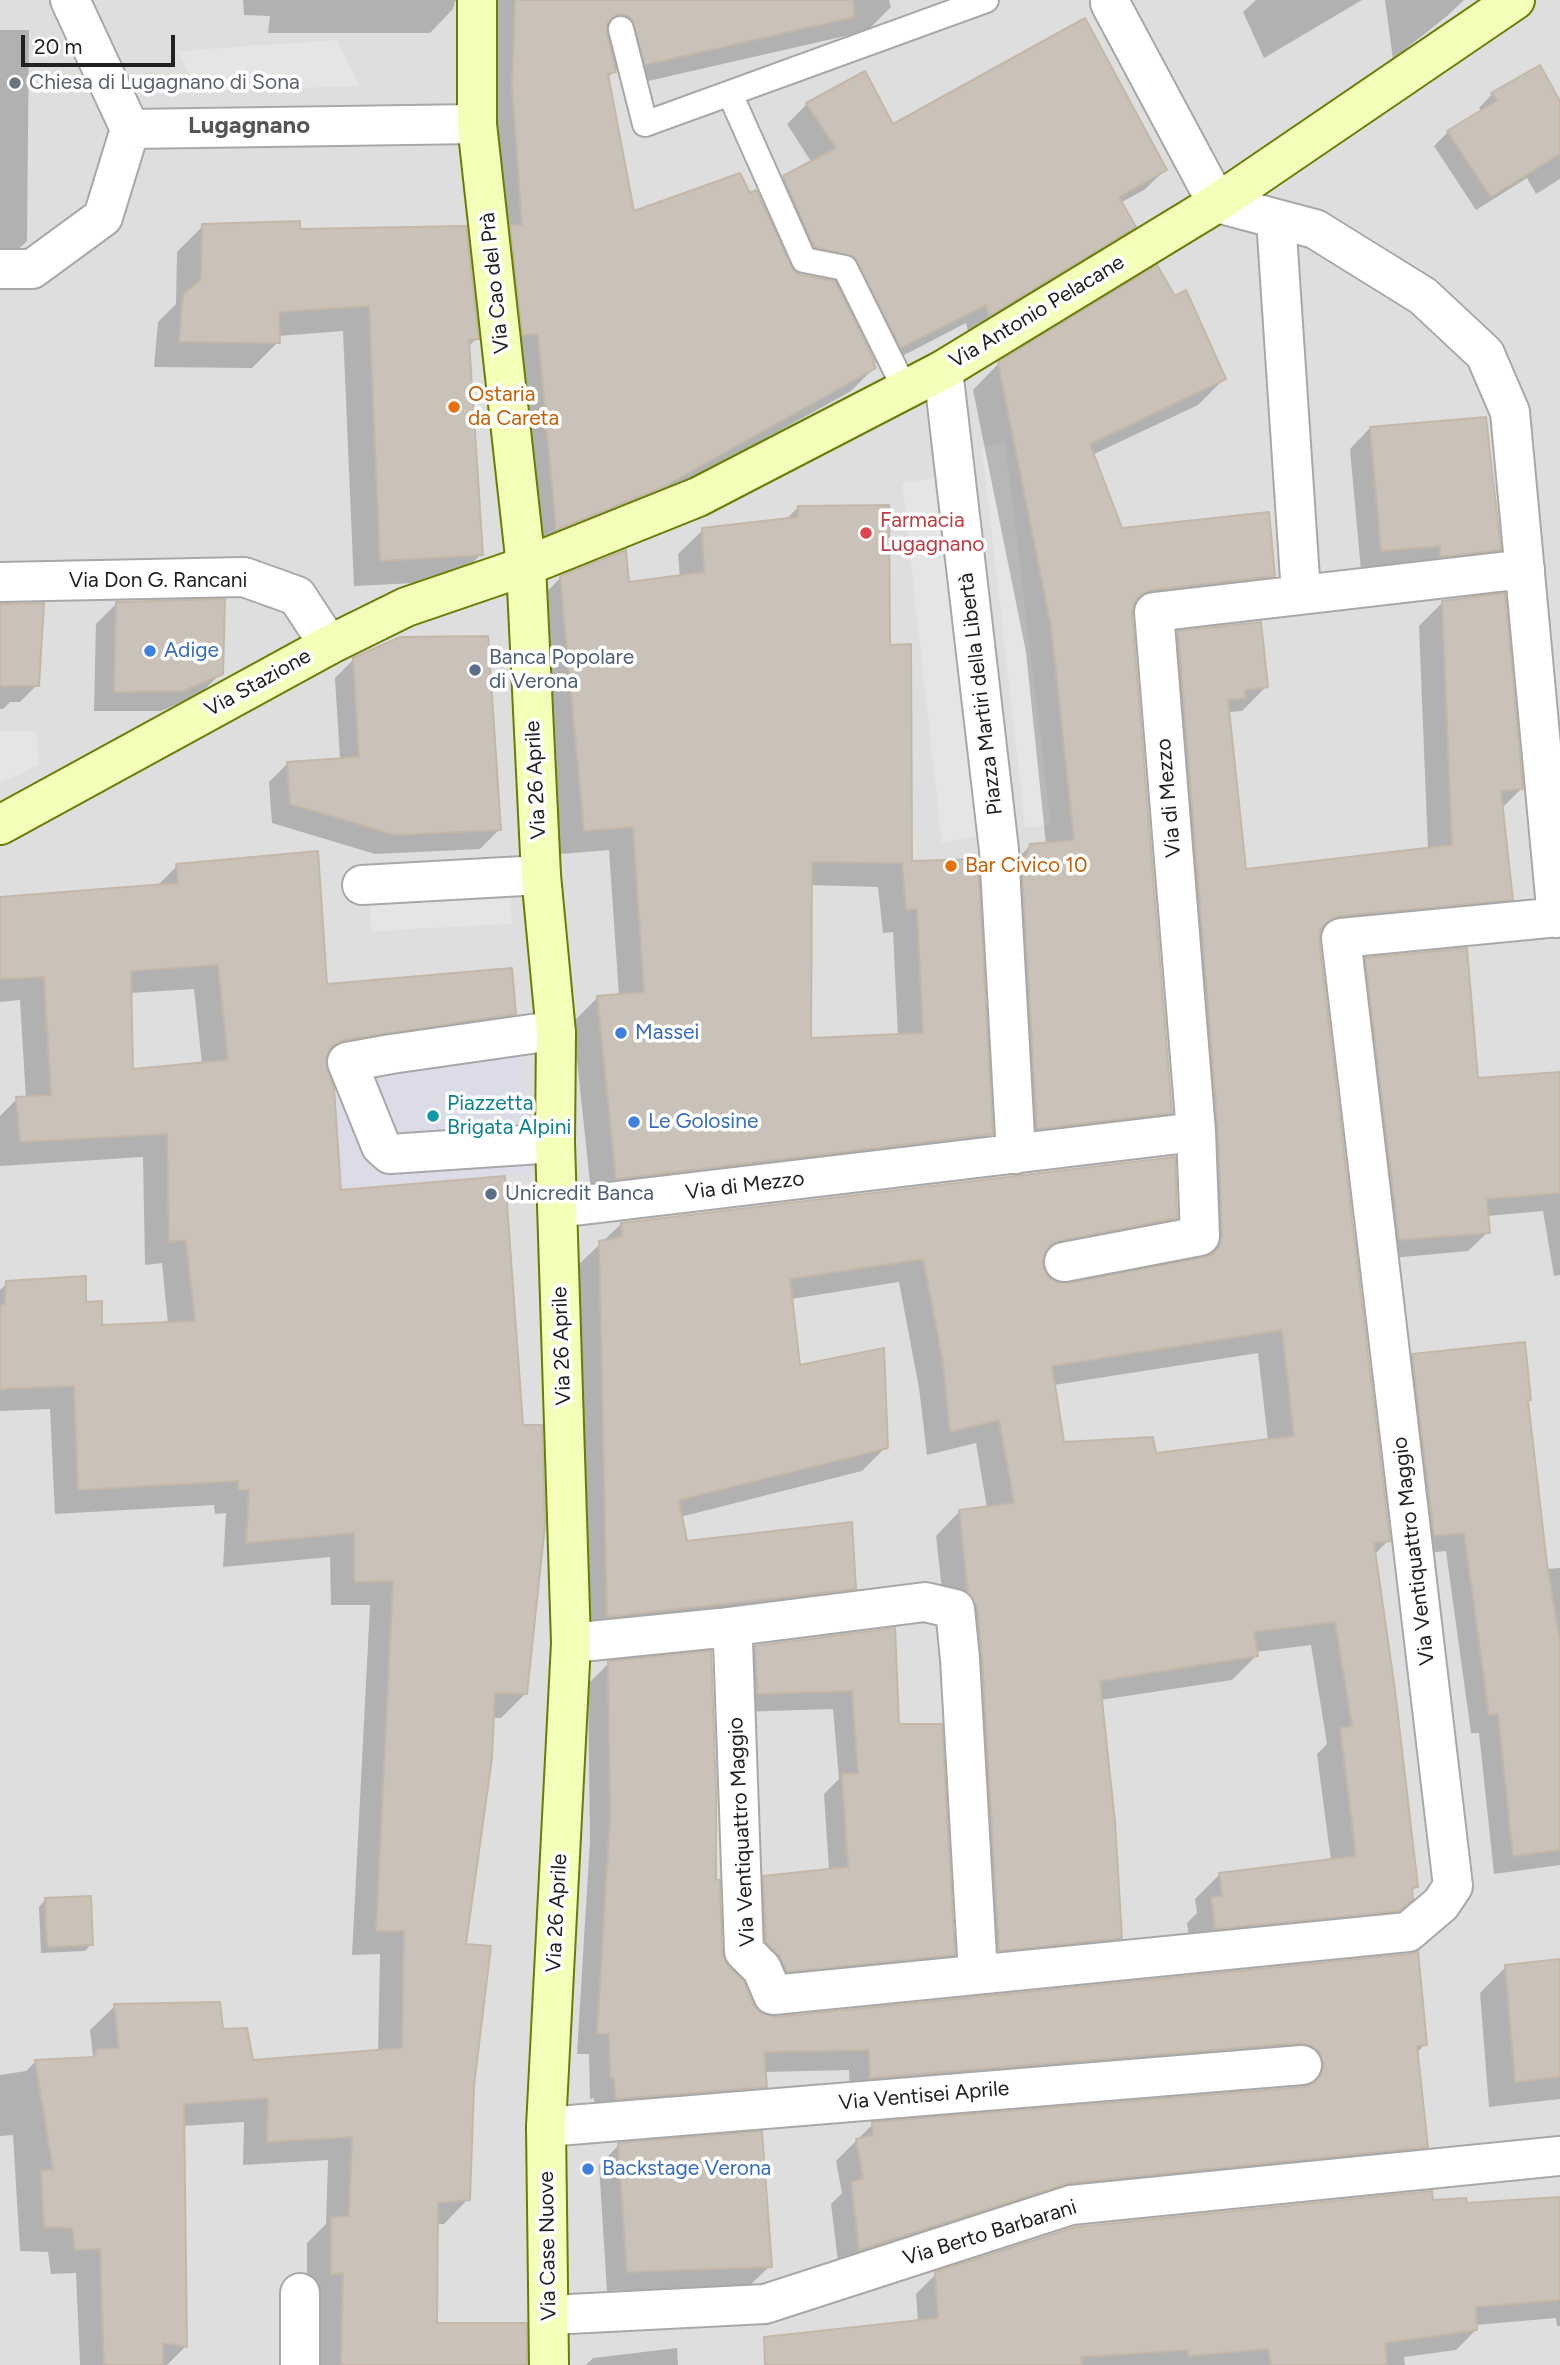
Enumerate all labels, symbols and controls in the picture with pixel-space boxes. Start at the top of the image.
scale bar [24,21,178,65]
text: 20 m [34,34,82,59]
place label: Chiesa di Lugagnano di Sona [29,70,300,96]
marker: Chiesa di Lugagnano di Sona [7,75,23,91]
district label: Lugagnano [188,112,310,140]
street label: Via Cao del Prà [475,211,515,355]
street label: Via Antonio Pelacane [945,250,1129,374]
place label: Ostaria da Careta [468,382,559,432]
marker: Ostaria da Careta [446,399,462,415]
place label: Farmacia Lugagnano [880,508,984,558]
marker: Farmacia Lugagnano [858,525,874,541]
street label: Via Don G. Rancani [69,568,247,594]
street label: Piazza Martiri della Libertà [954,571,1008,817]
place label: Adige [164,638,219,664]
marker: Adige [142,643,158,659]
street label: Via Stazione [201,644,315,722]
place label: Banca Popolare di Verona [489,645,634,695]
marker: Banca Popolare di Verona [467,662,483,678]
street label: Via 26 Aprile [520,720,552,840]
street label: Via di Mezzo [1151,737,1187,859]
place label: Bar Civico 10 [965,853,1087,879]
marker: Bar Civico 10 [943,858,959,874]
place label: Massei [635,1020,699,1046]
marker: Massei [613,1025,629,1041]
place label: Piazzetta Brigata Alpini [447,1091,571,1141]
marker: Piazzetta Brigata Alpini [425,1108,441,1124]
place label: Le Golosine [648,1109,758,1135]
marker: Le Golosine [626,1114,642,1130]
street label: Via di Mezzo [684,1166,806,1206]
place label: Unicredit Banca [505,1181,654,1207]
marker: Unicredit Banca [483,1186,499,1202]
street label: Via 26 Aprile [547,1286,577,1406]
street label: Via Ventiquattro Maggio [1387,1435,1441,1667]
street label: Via Ventiquattro Maggio [723,1716,761,1948]
street label: Via 26 Aprile [541,1853,573,1973]
street label: Via Ventisei Aprile [838,2076,1010,2116]
place label: Backstage Verona [602,2156,771,2182]
marker: Backstage Verona [580,2161,596,2177]
street label: Via Case Nuove [534,2171,562,2321]
street label: Via Berto Barbarani [900,2195,1080,2271]

